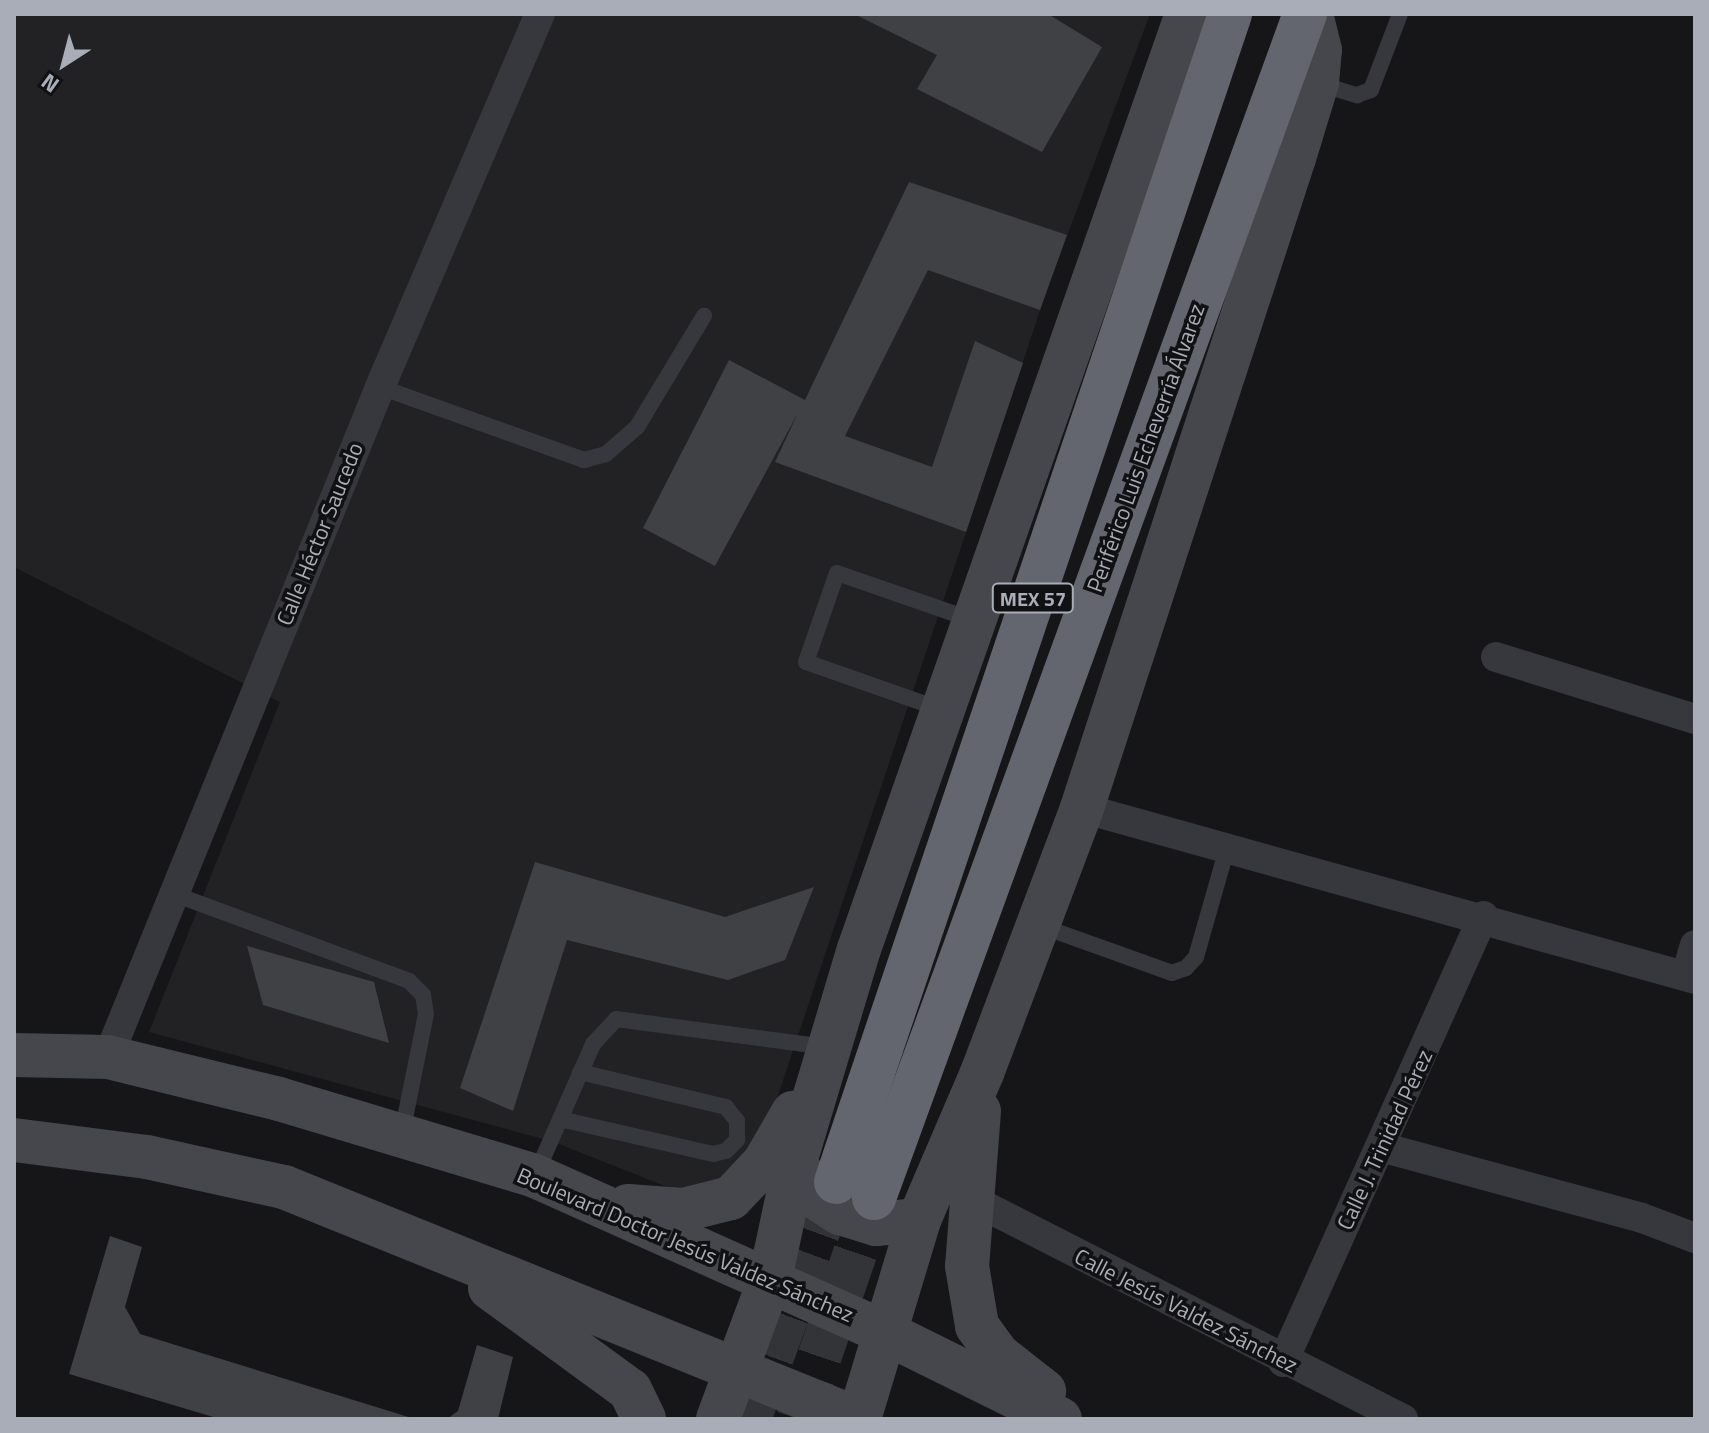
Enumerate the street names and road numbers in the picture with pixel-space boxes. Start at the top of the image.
street label: Periférico Luis Echeverría Álvarez [1081,300,1211,596]
street label: Calle Héctor Saucedo [271,439,369,629]
road number: MEX 57 [991,582,1075,614]
street label: Calle J. Trinidad Pérez [1332,1046,1438,1234]
street label: Boulevard Doctor Jesús Valdez Sánchez [513,1162,857,1328]
street label: Calle Jesús Valdez Sánchez [1070,1243,1302,1379]

